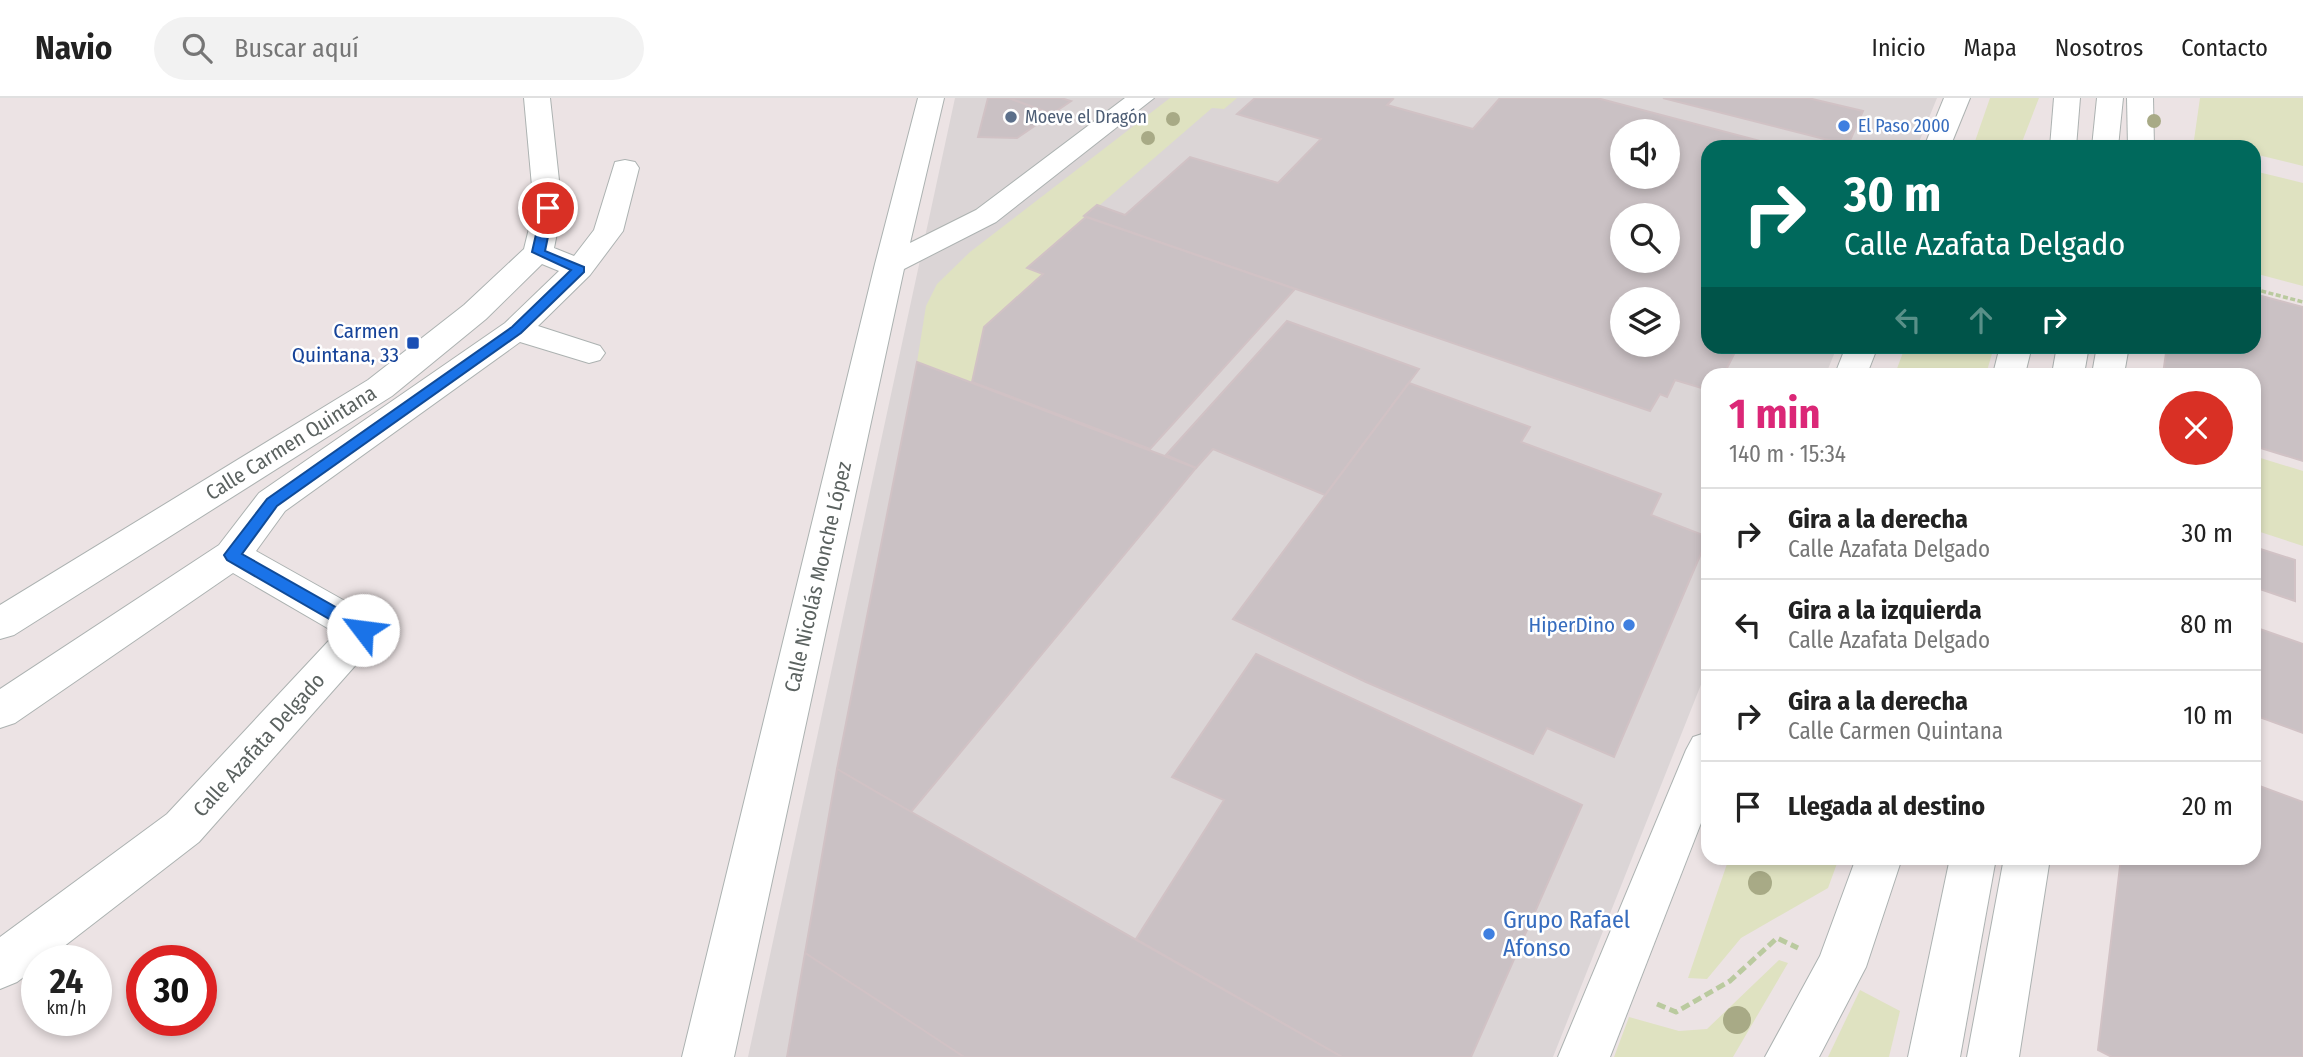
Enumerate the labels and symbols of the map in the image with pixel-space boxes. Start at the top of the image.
place label: Moeve el Dragón [1025,106,1147,128]
marker: Moeve el Dragón [1003,109,1019,125]
place label: El Paso 2000 [1858,115,1950,137]
marker: El Paso 2000 [1836,118,1852,134]
pin [518,178,578,238]
place label: Carmen Quintana, 33 [292,318,399,368]
marker: Carmen Quintana, 33 [405,335,421,351]
street label: Calle Carmen Quintana [201,380,381,506]
street label: Calle Nicolás Monche López [779,459,857,695]
position arrow [326,593,400,667]
place label: HiperDino [1529,612,1615,638]
marker: HiperDino [1621,617,1637,633]
street label: Calle Azafata Delgado [188,668,330,822]
place label: Grupo Rafael Afonso [1503,906,1630,962]
marker: Grupo Rafael Afonso [1481,926,1497,942]
speed limit sign: 30 [126,945,217,1036]

